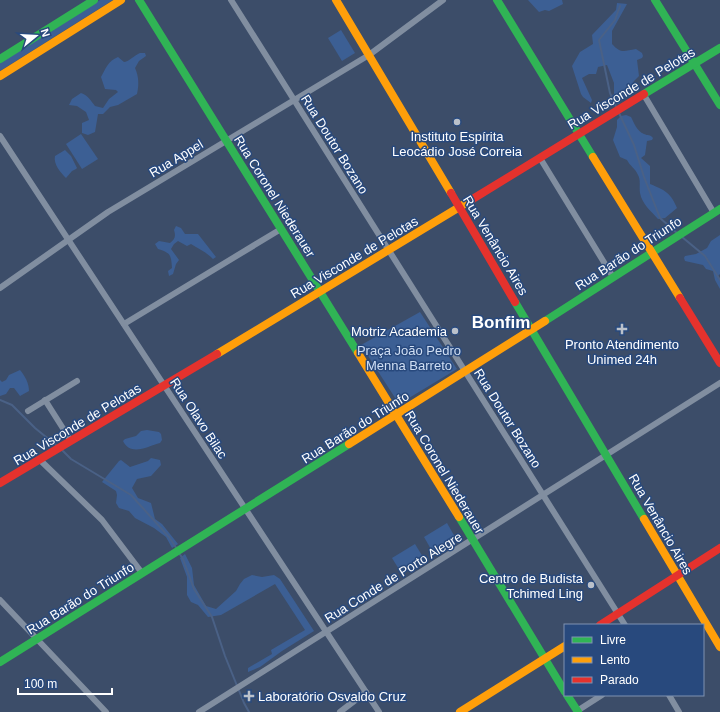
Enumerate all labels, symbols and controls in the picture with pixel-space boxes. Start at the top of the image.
north arrow [16,16,56,56]
text: N [39,27,52,39]
street label: Rua Visconde de Pelotas [565,44,698,132]
street label: Rua Doutor Bozano [298,92,371,197]
marker: Instituto Espírita Leocádio José Correia [452,117,462,127]
place label: Instituto Espírita Leocádio José Correia [392,129,523,159]
street label: Rua Coronel Niederauer [231,133,319,261]
street label: Rua Appel [147,136,206,180]
street label: Rua Venâncio Aires [460,193,531,298]
street label: Rua Visconde de Pelotas [288,213,421,301]
street label: Rua Barão do Triunfo [572,213,684,293]
district label: Bonfim [472,313,530,332]
marker: Pronto Atendimento Unimed 24h [616,323,628,335]
place label: Motriz Academia [351,324,448,339]
marker: Motriz Academia [450,326,460,336]
place label: Pronto Atendimento Unimed 24h [565,337,679,367]
park label: Praça João Pedro Menna Barreto [357,343,461,373]
street label: Rua Doutor Bozano [471,366,544,471]
street label: Rua Olavo Bilac [167,375,231,462]
street label: Rua Visconde de Pelotas [11,380,144,468]
street label: Rua Barão do Triunfo [299,388,412,467]
street label: Rua Coronel Niederauer [402,408,488,537]
street label: Rua Venâncio Aires [626,471,696,578]
street label: Rua Conde de Porto Alegre [322,529,465,626]
street label: Rua Barão do Triunfo [24,559,137,638]
place label: Centro de Budista Tchimed Ling [479,571,584,601]
marker: Centro de Budista Tchimed Ling [586,580,596,590]
legend [564,624,704,696]
text: Livre [600,633,626,647]
text: Lento [600,653,630,667]
scale bar [18,670,112,696]
text: Parado [600,673,639,687]
text: 100 m [24,677,57,691]
place label: Laboratório Osvaldo Cruz [258,689,406,704]
marker: Laboratório Osvaldo Cruz [243,690,255,702]

